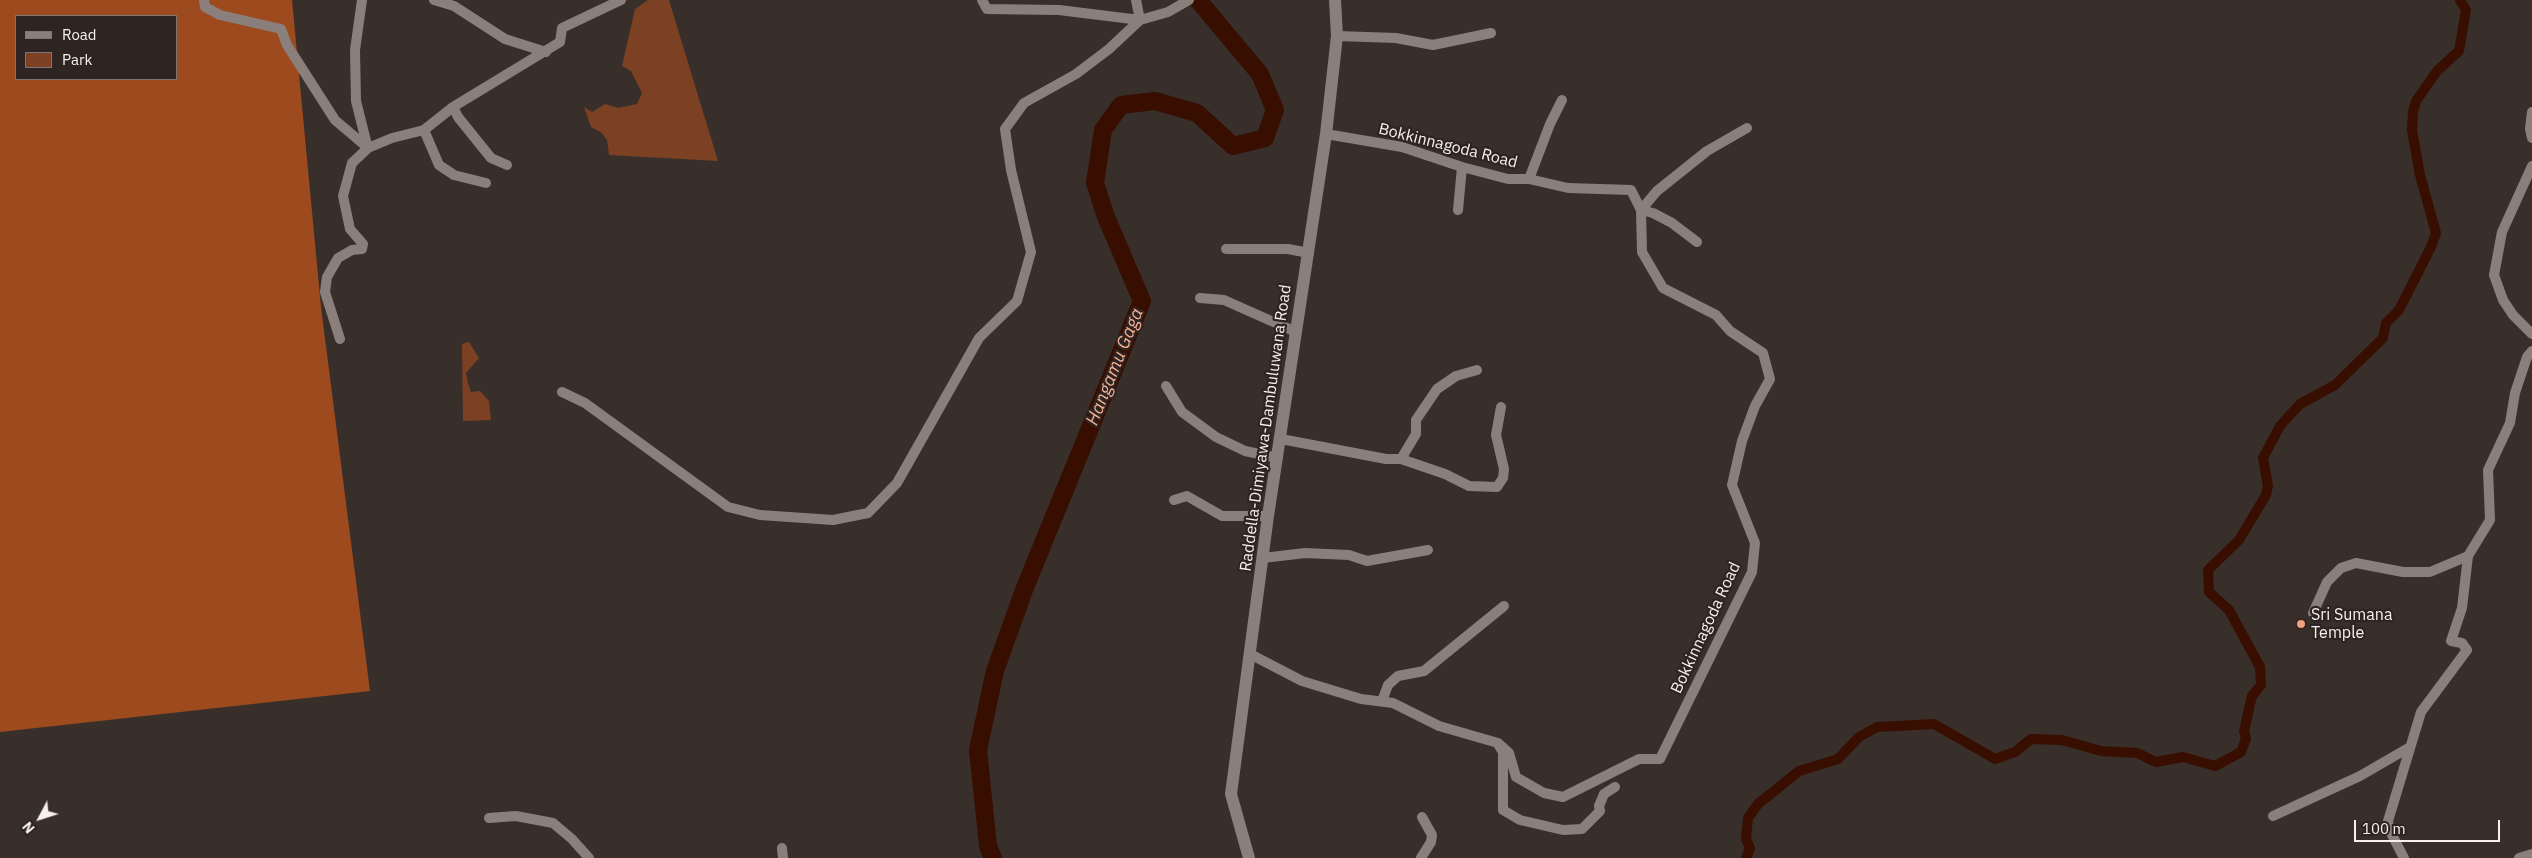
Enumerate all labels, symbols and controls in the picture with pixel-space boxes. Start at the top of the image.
legend [15,15,178,80]
text: Road [62,25,97,44]
text: Park [62,50,92,69]
street label: Bokkinnagoda Road [1376,119,1520,173]
street label: Raddella-Dimiyawa-Dambuluwana Road [1236,283,1296,573]
water label: Hangamu Gaga [1082,305,1148,429]
street label: Bokkinnagoda Road [1667,559,1745,697]
place label: Sri Sumana Temple [2311,605,2392,643]
marker: Sri Sumana Temple [2295,618,2307,630]
north arrow [15,793,65,843]
scale bar [2357,810,2503,842]
text: N [18,818,39,837]
text: 100 m [2362,819,2406,838]

